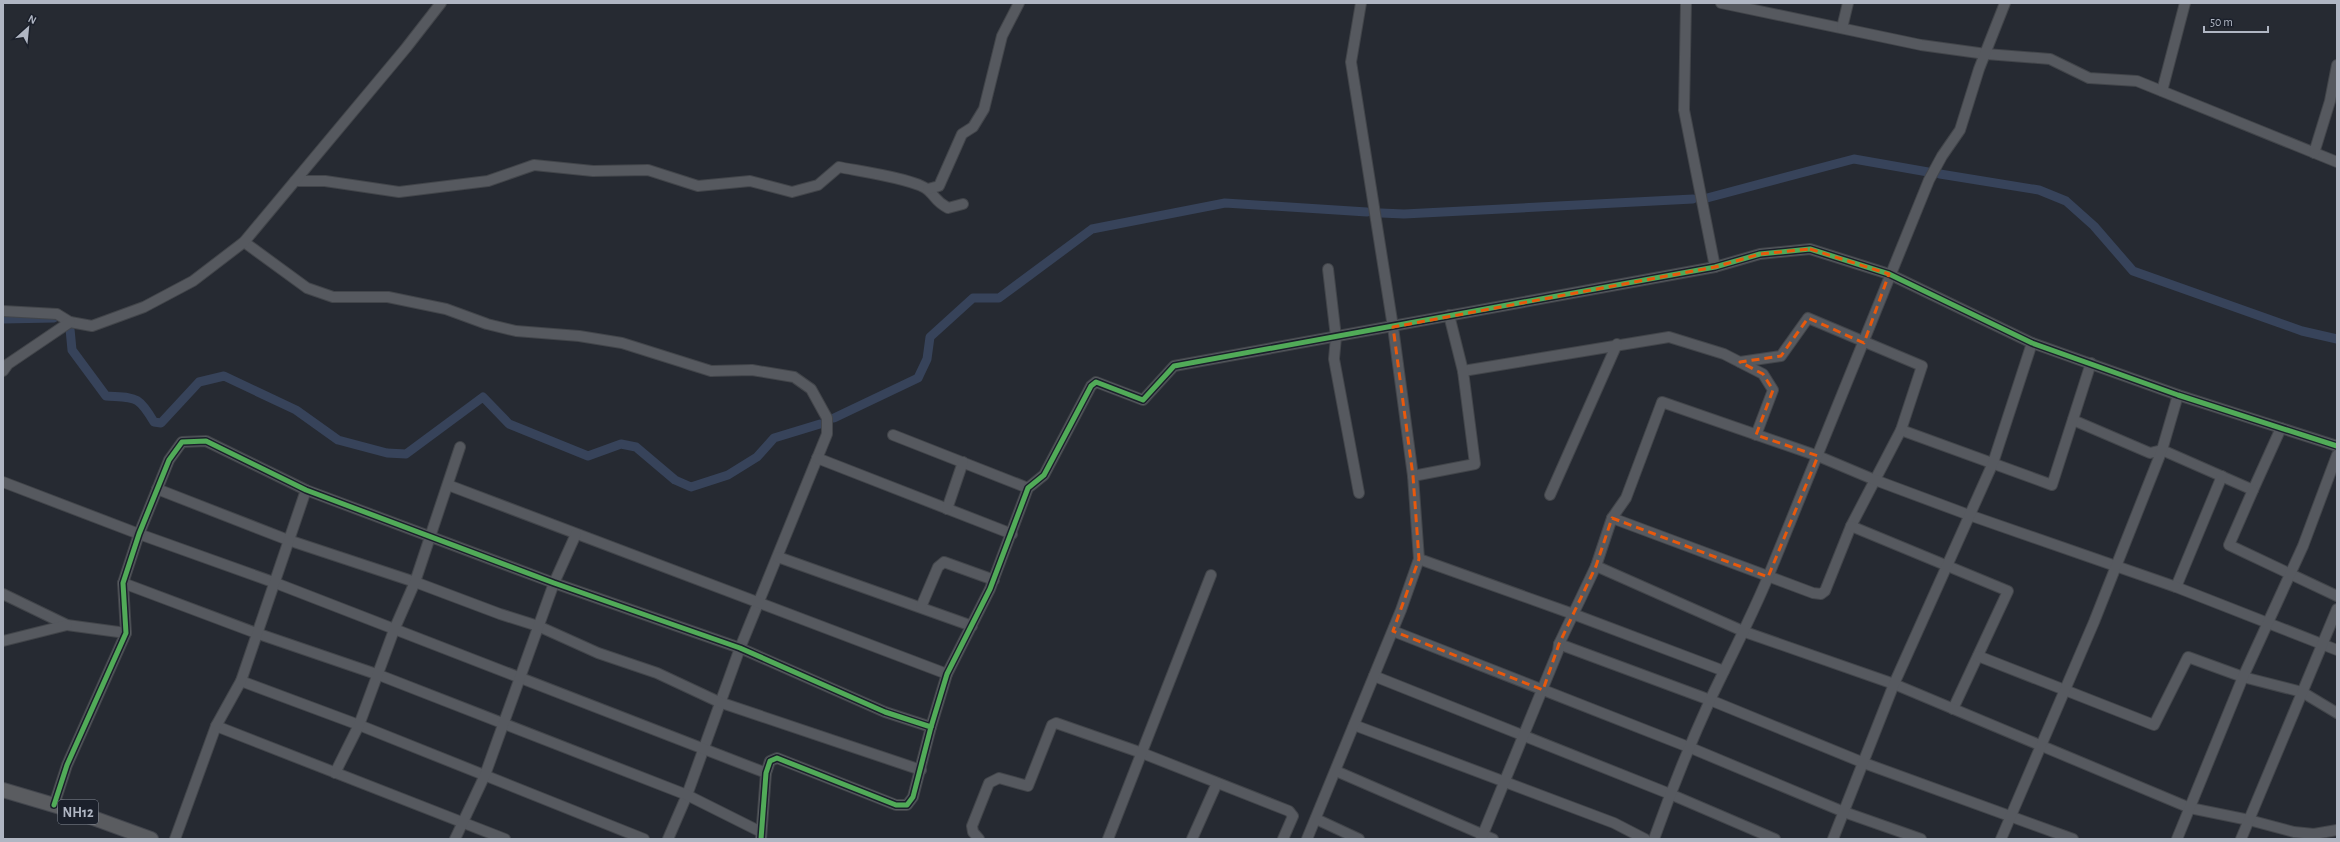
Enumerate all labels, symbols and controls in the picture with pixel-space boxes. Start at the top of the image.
north arrow [8,8,48,48]
scale bar [2204,8,2268,34]
text: N [26,13,38,26]
text: 50 m [2210,16,2233,28]
road number: NH12 [58,800,98,824]

